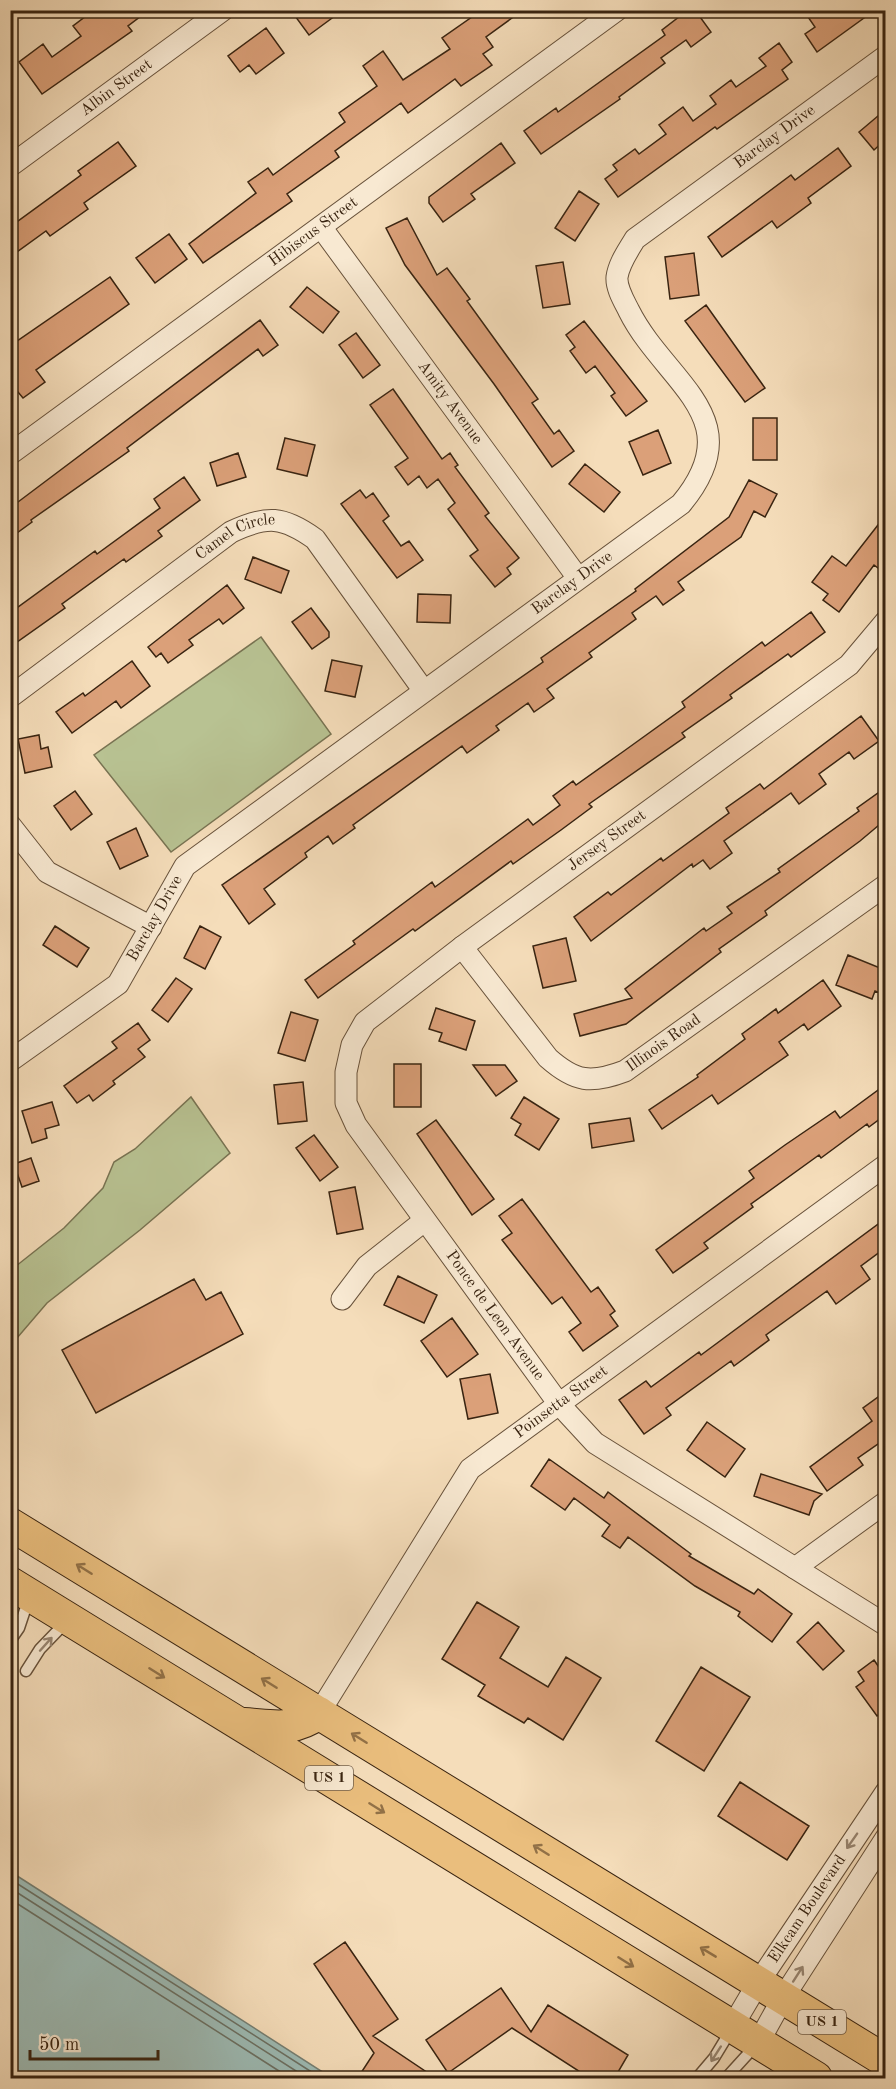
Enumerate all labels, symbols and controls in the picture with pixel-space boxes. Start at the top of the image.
street label: Albin Street [78,56,156,119]
street label: Barclay Drive [731,102,818,172]
street label: Hibiscus Street [266,194,361,270]
street label: Amity Avenue [414,358,485,447]
street label: Camel Circle [193,512,275,563]
street label: Barclay Drive [529,548,616,618]
street label: Jersey Street [565,807,649,875]
street label: Barclay Drive [125,873,186,964]
street label: Illinois Road [624,1012,704,1075]
street label: Ponce de Leon Avenue [442,1248,547,1383]
street label: Poinsetta Street [512,1363,611,1442]
one-way arrow [76,1562,93,1574]
one-way arrow [39,1636,53,1651]
one-way arrow [148,1667,165,1679]
one-way arrow [261,1676,278,1688]
one-way arrow [351,1731,368,1743]
road number: US 1 [305,1766,353,1790]
one-way arrow [368,1803,385,1815]
one-way arrow [846,1832,858,1848]
one-way arrow [533,1843,550,1856]
street label: Elkcam Boulevard [766,1852,849,1966]
one-way arrow [700,1946,717,1958]
one-way arrow [617,1956,634,1968]
one-way arrow [792,1966,805,1983]
road number: US 1 [798,2010,846,2034]
scale bar [30,2023,158,2061]
text: 50 m [39,2036,79,2054]
one-way arrow [710,2045,722,2062]

